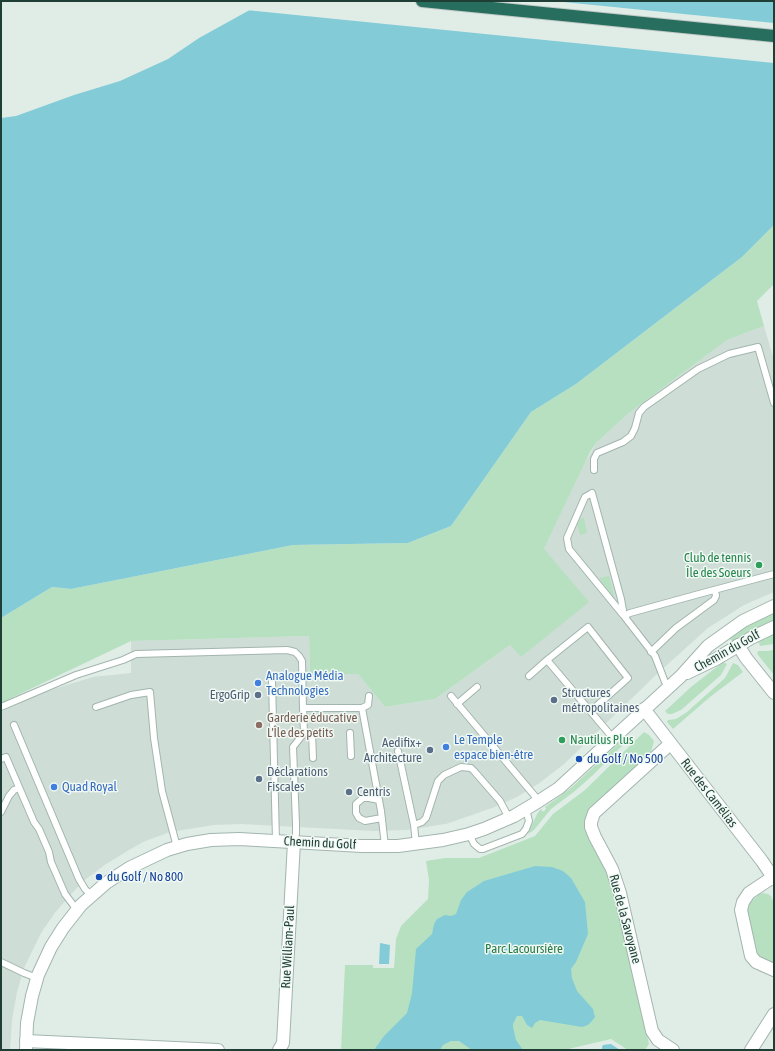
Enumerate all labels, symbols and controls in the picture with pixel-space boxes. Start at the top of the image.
place label: Club de tennis Île des Soeurs [684,550,751,581]
marker: Club de tennis Île des Soeurs [754,560,764,570]
street label: Chemin du Golf [691,627,763,675]
place label: Analogue Média Technologies [266,668,343,699]
marker: Analogue Média Technologies [253,678,263,688]
place label: Structures métropolitaines [562,685,639,716]
place label: ErgoGrip [210,687,250,703]
marker: ErgoGrip [253,690,263,700]
marker: Structures métropolitaines [549,695,559,705]
place label: Garderie éducative L'Île des petits [267,710,357,741]
marker: Garderie éducative L'Île des petits [254,720,264,730]
place label: Le Temple espace bien-être [454,732,533,763]
place label: Nautilus Plus [570,732,634,748]
place label: Aedifix+ Architecture [364,735,422,766]
marker: Nautilus Plus [557,735,567,745]
marker: Le Temple espace bien-être [441,742,451,752]
marker: Aedifix+ Architecture [425,745,435,755]
place label: du Golf / No 500 [587,751,663,767]
marker: du Golf / No 500 [574,754,584,764]
street label: Rue des Camélias [677,755,741,831]
place label: Déclarations Fiscales [267,764,328,795]
marker: Déclarations Fiscales [254,774,264,784]
place label: Quad Royal [62,779,117,795]
marker: Quad Royal [49,782,59,792]
place label: Centris [357,784,390,800]
marker: Centris [344,787,354,797]
street label: Chemin du Golf [283,833,357,853]
place label: du Golf / No 800 [107,869,183,885]
marker: du Golf / No 800 [94,872,104,882]
street label: Rue de la Savoyane [606,873,644,965]
street label: Rue William-Paul [278,905,298,989]
park label: Parc Lacoursière [485,941,563,957]

